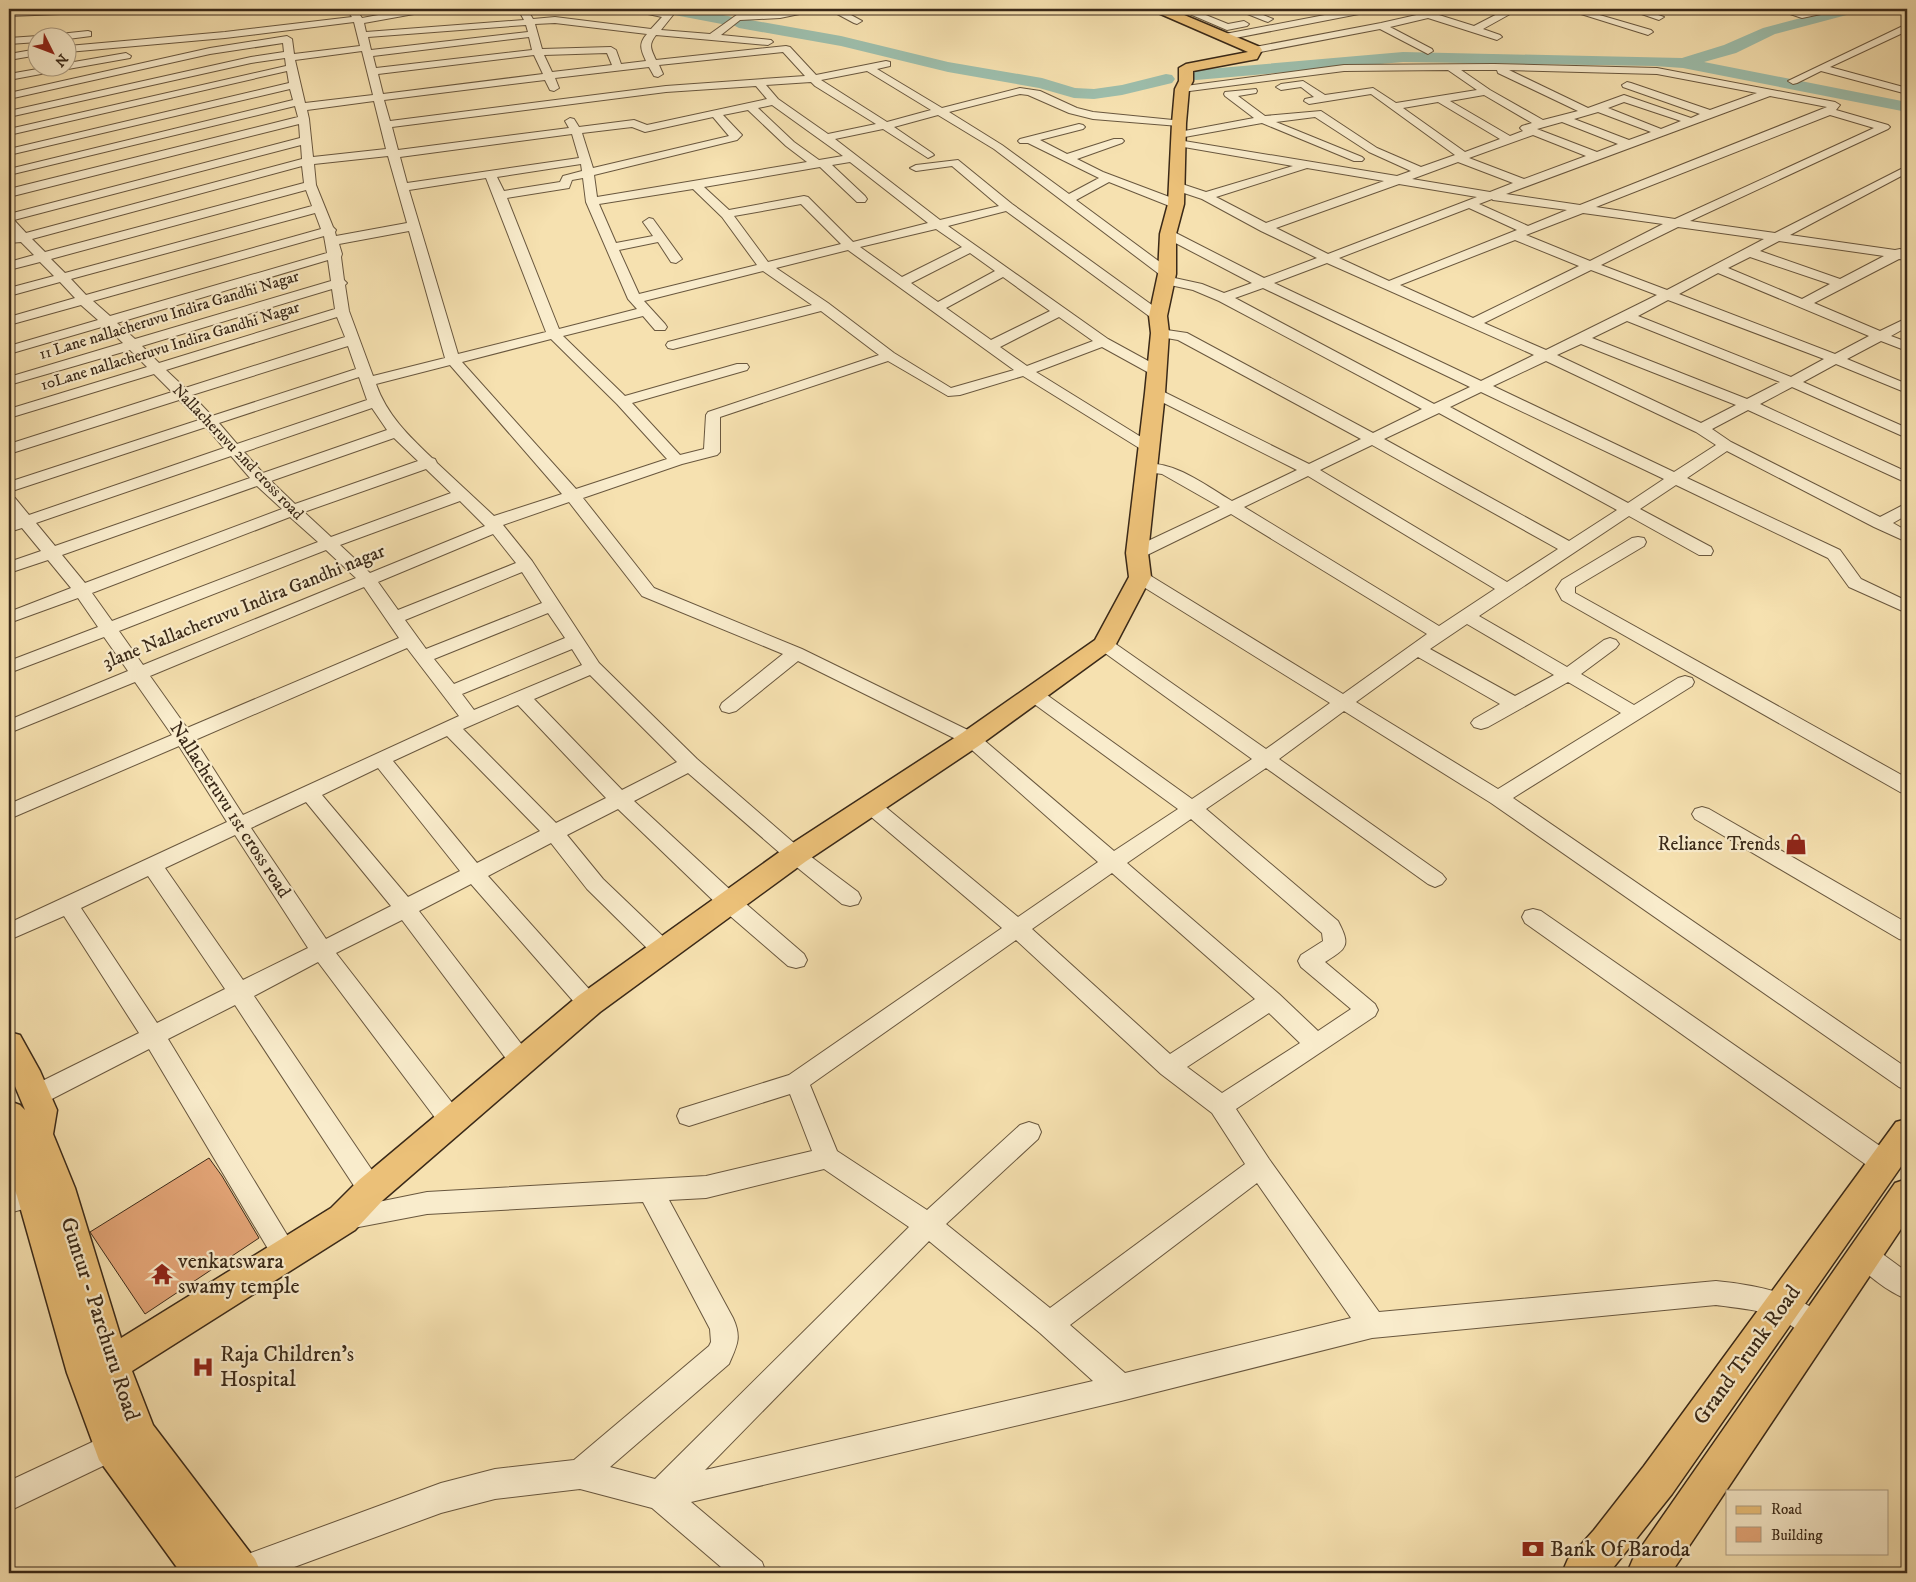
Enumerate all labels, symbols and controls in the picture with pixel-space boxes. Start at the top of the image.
north arrow [28,28,78,78]
text: N [50,50,71,71]
street label: 11 Lane nallacheruvu Indira Gandhi Nagar [37,266,301,364]
street label: 10Lane nallacheruvu Indira Gandhi Nagar [38,297,302,395]
street label: Nallacheruvu 2nd cross road [168,380,308,524]
street label: 3lane Nallacheruvu Indira Gandhi nagar [99,540,389,674]
street label: Nallacheruvu 1st cross road [165,718,296,903]
shop icon: Reliance Trends [1783,831,1809,857]
place label: Reliance Trends [1658,833,1780,856]
street label: Guntur - Parchuru Road [54,1214,146,1424]
place label: venkatswara swamy temple [177,1248,300,1300]
temple icon: venkatswara swamy temple [149,1261,175,1287]
street label: Grand Trunk Road [1687,1280,1807,1430]
place label: Raja Children's Hospital [220,1341,354,1393]
hospital icon: Raja Children's Hospital [190,1354,216,1380]
legend [1726,1490,1888,1554]
text: Road [1771,1500,1803,1519]
text: Building [1771,1526,1823,1545]
bank icon: Bank Of Baroda [1520,1536,1546,1562]
place label: Bank Of Baroda [1550,1536,1691,1563]

